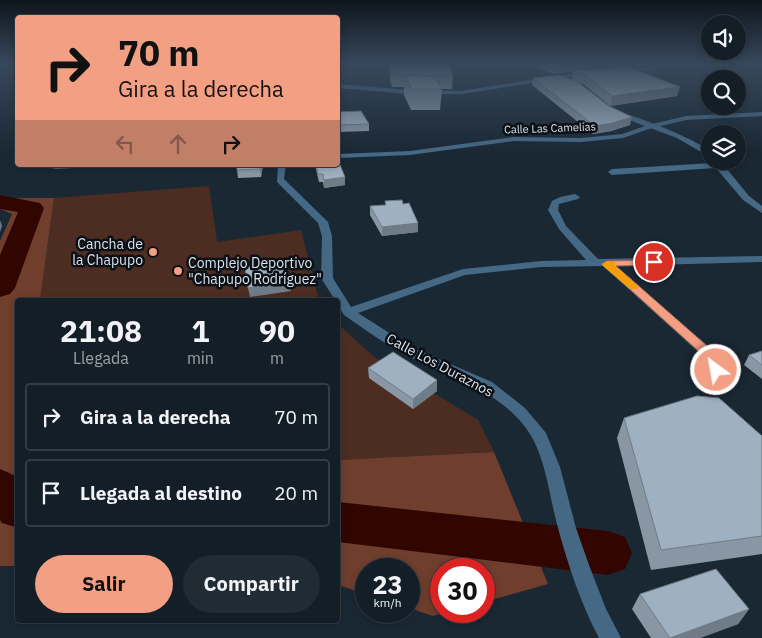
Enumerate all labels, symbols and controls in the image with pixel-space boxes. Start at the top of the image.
map controls [701,15,746,170]
button: sound [701,15,746,60]
text: 70 m [118,30,200,76]
icon: right [35,35,100,100]
button: search [701,70,746,115]
text: Gira a la derecha [118,74,284,103]
street label: Calle Las Camelias [504,119,596,137]
button: layers [701,125,746,170]
icon: left [111,130,139,158]
icon: ahead [164,130,192,158]
icon: right [217,130,245,158]
place label: Cancha de la Chapupo [72,235,143,269]
pin [633,241,675,283]
marker: Cancha de la Chapupo [147,246,159,258]
icon: arrive [640,248,668,276]
place label: Complejo Deportivo "Chapupo Rodríguez" [188,254,322,288]
marker: Complejo Deportivo "Chapupo Rodríguez" [172,265,184,277]
text: 21:08 [60,311,142,350]
text: 1 [191,311,209,350]
text: 90 [259,311,295,350]
street label: Calle Los Duraznos [383,329,497,401]
position arrow [689,343,741,395]
text: Llegada [73,348,129,368]
text: min [187,348,214,368]
text: m [270,348,284,368]
icon: right [37,403,65,431]
text: Gira a la derecha [80,405,231,429]
text: 70 m [274,405,318,429]
icon: arrive [37,479,65,507]
text: Llegada al destino [80,481,242,505]
text: 20 m [274,481,318,505]
button: Salir [35,555,173,613]
button: Compartir [183,555,320,613]
speed limit sign: 30 [430,558,495,623]
text: 23 [372,568,403,601]
text: km/h [373,595,402,610]

